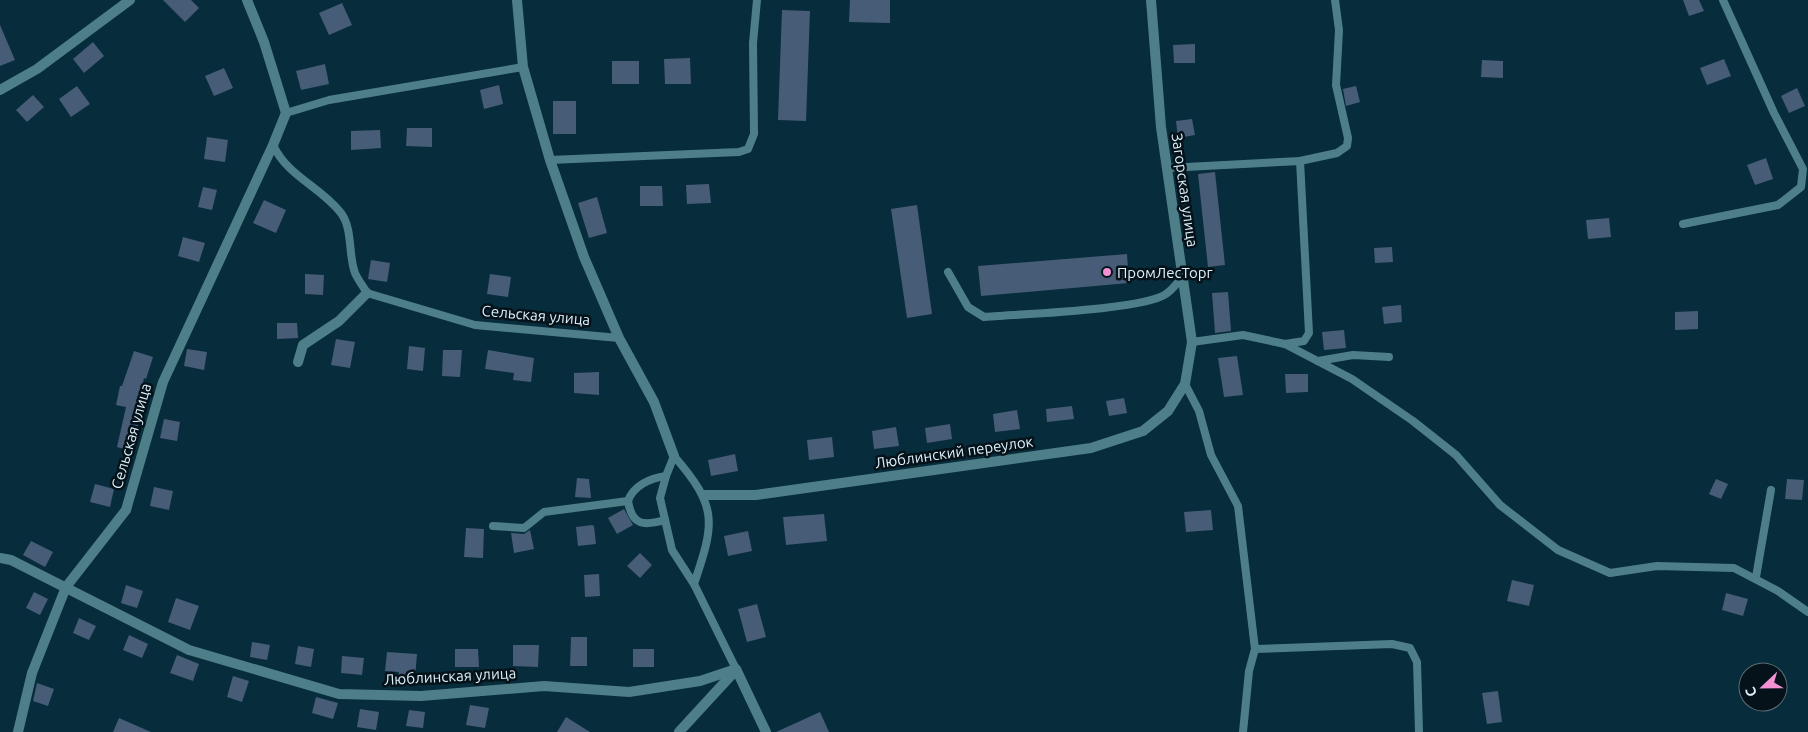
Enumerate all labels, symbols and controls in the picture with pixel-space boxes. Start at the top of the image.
street label: Загорская улица [1169,132,1201,248]
place label: ПромЛесТорг [1117,264,1213,281]
marker: ПромЛесТорг [1101,266,1113,278]
street label: Сельская улица [481,302,591,328]
street label: Сельская улица [108,381,154,491]
street label: Люблинский переулок [874,432,1034,472]
north arrow [1738,662,1788,712]
street label: Люблинская улица [383,664,517,688]
text: С [1742,685,1760,699]

